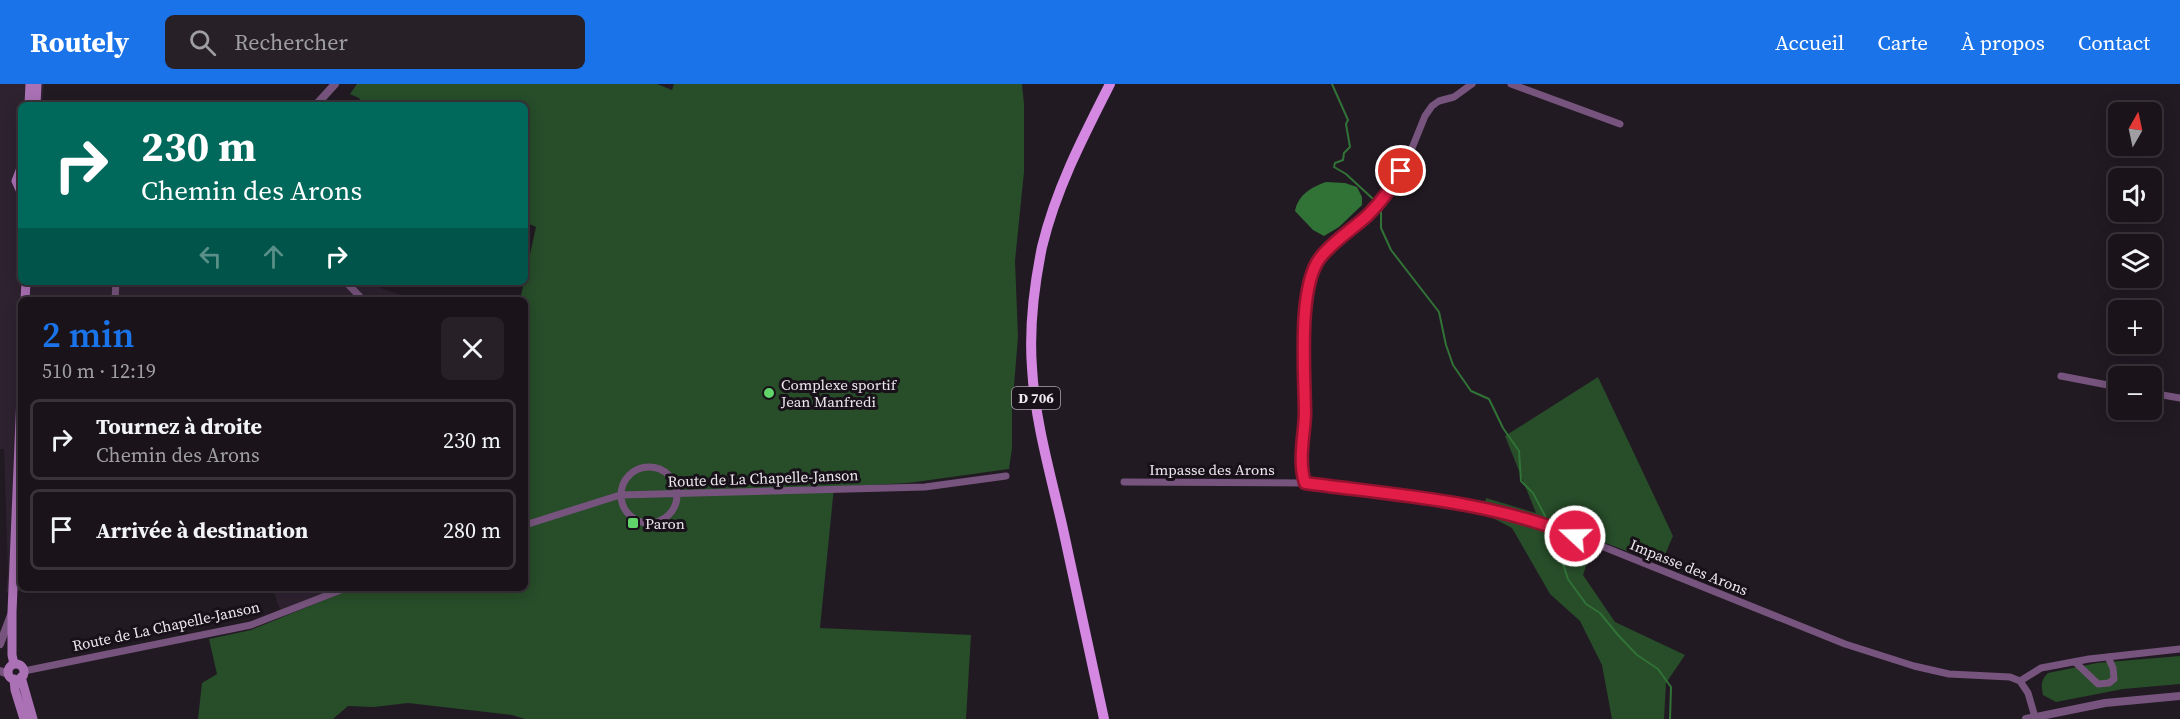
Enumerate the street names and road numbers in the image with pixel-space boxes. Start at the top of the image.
road number: D 706 [1012,387,1060,409]
street label: Impasse des Arons [1149,459,1275,480]
street label: Route de La Chapelle-Janson [667,464,859,492]
street label: Impasse des Arons [1627,534,1751,600]
street label: Route de La Chapelle-Janson [70,596,262,656]

